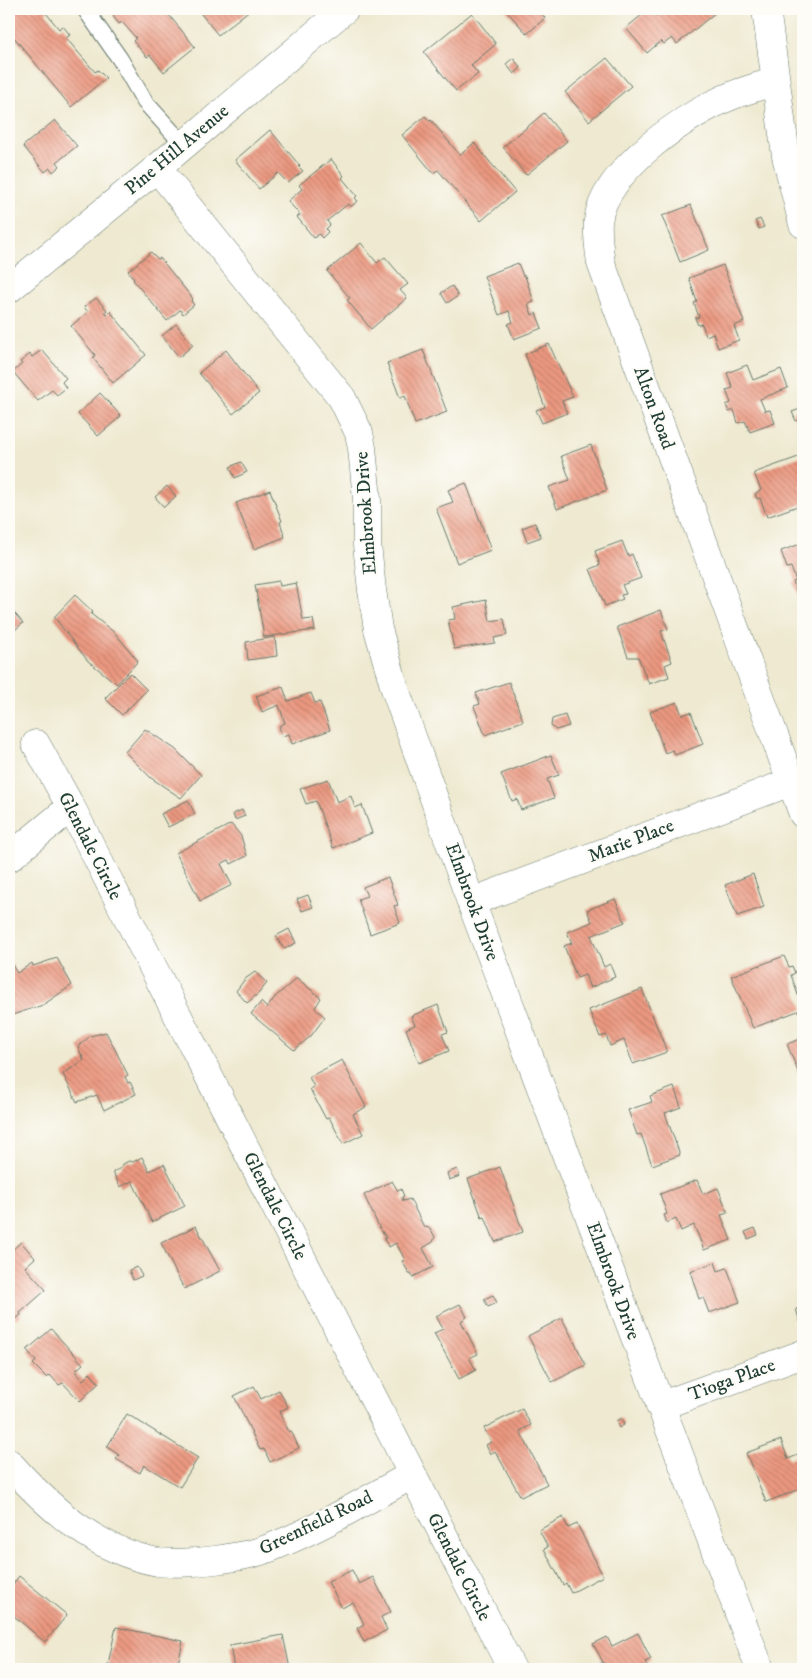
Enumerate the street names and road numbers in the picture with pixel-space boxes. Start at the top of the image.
street label: Pine Hill Avenue [120,100,234,200]
street label: Alton Road [628,363,680,453]
street label: Elmbrook Drive [350,450,382,575]
street label: Glendale Circle [53,788,127,904]
street label: Marie Place [585,814,677,868]
street label: Elmbrook Drive [440,840,504,964]
street label: Glendale Circle [238,1148,312,1264]
street label: Elmbrook Drive [581,1219,645,1343]
street label: Tioga Place [685,1354,779,1406]
street label: Greenfield Road [256,1485,377,1560]
street label: Glendale Circle [422,1509,496,1625]

